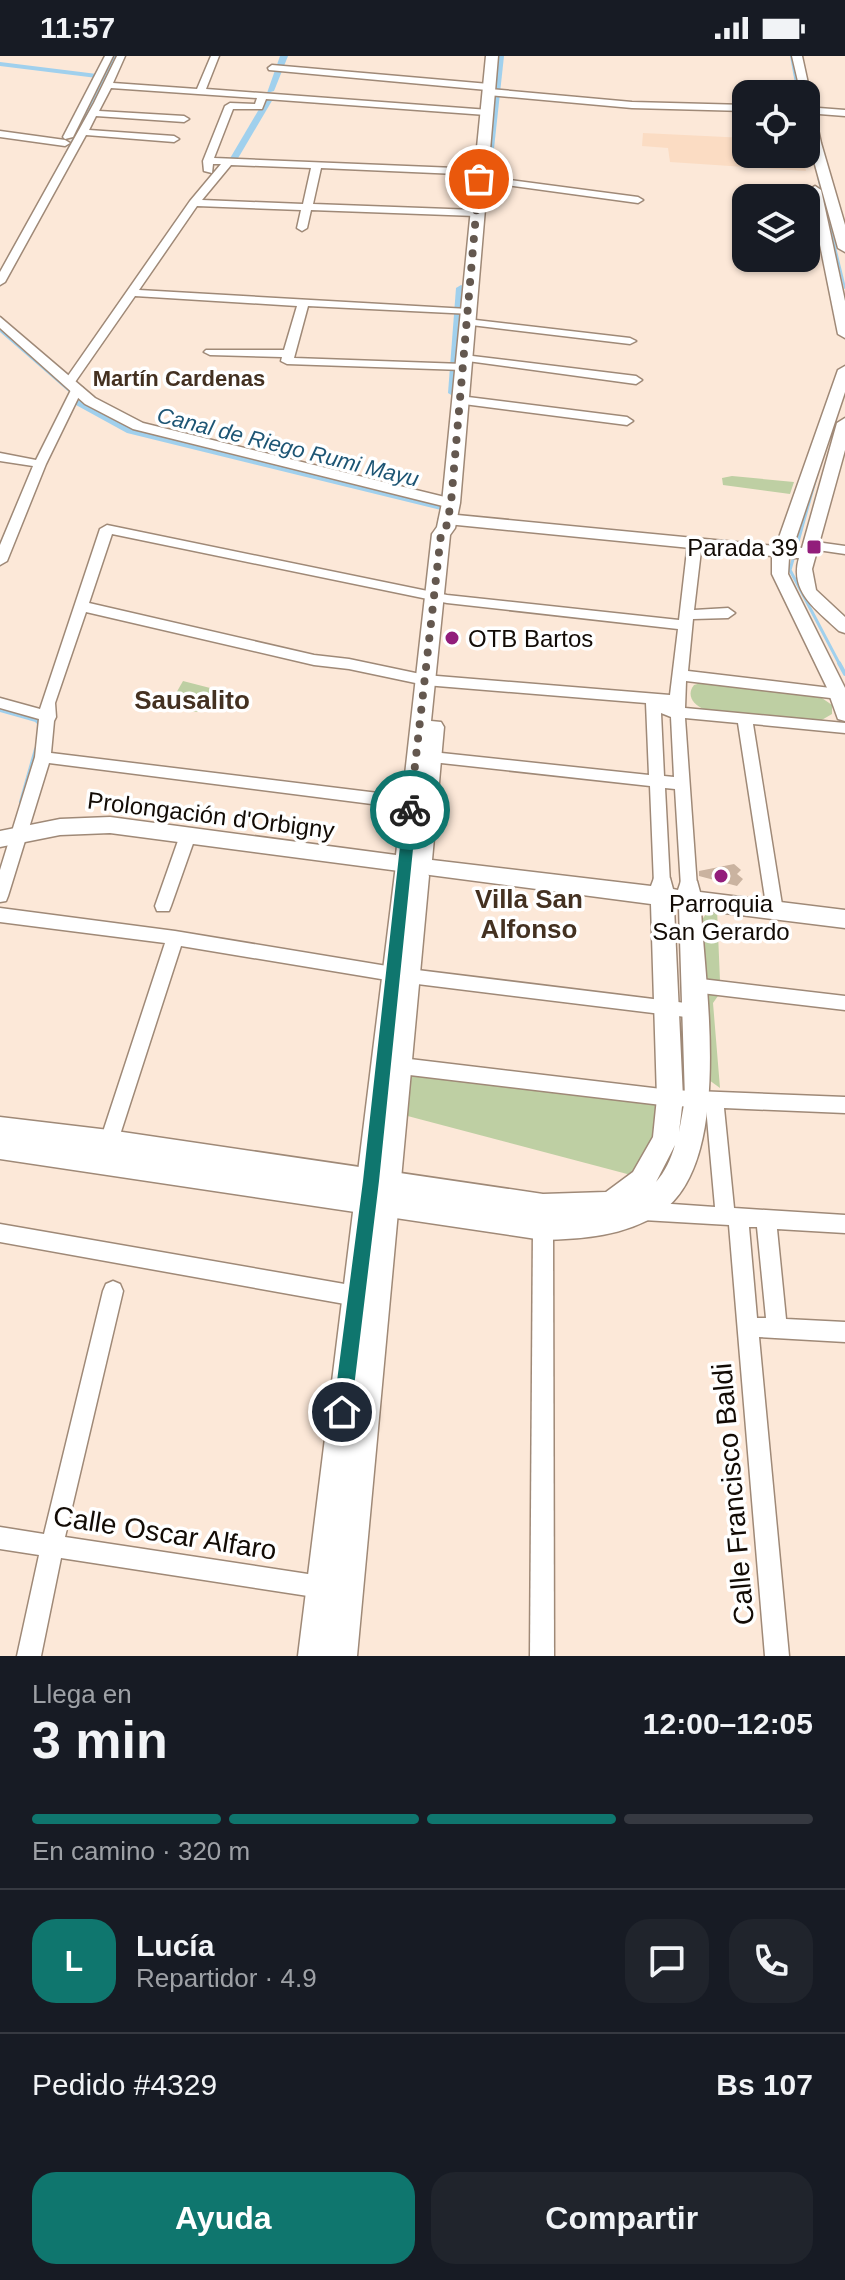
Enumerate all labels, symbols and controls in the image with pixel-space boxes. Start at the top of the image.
text: 11:57 [40,11,115,44]
map controls [732,80,820,272]
button: locate [732,80,820,168]
pin [445,145,513,213]
icon: bag [457,157,501,201]
button: layers [732,184,820,272]
district label: Martín Cardenas [93,366,265,391]
water label: Canal de Riego Rumi Mayu [154,402,422,492]
place label: Parada 39 [687,534,798,561]
marker: Parada 39 [805,538,823,556]
place label: OTB Bartos [468,625,593,652]
marker: OTB Bartos [443,629,461,647]
district label: Sausalito [134,685,250,715]
courier [370,770,450,850]
street label: Prolongación d'Orbigny [86,786,336,844]
icon: bike [388,788,432,832]
marker: Parroquia San Gerardo [712,867,730,885]
district label: Villa San Alfonso [475,884,583,944]
place label: Parroquia San Gerardo [652,890,790,945]
street label: Calle Francisco Baldi [706,1362,760,1626]
pin [308,1378,376,1446]
icon: home [320,1390,364,1434]
street label: Calle Oscar Alfaro [51,1500,279,1566]
text: Llega en [32,1679,132,1709]
text: 12:00–12:05 [643,1707,813,1740]
text: 3 min [32,1711,168,1769]
text: En camino · 320 m [32,1836,250,1866]
button: chat [625,1919,709,2003]
button: phone [729,1919,813,2003]
text: Lucía [136,1929,214,1962]
text: L [65,1944,83,1977]
text: Repartidor · 4.9 [136,1963,317,1993]
text: Pedido #4329 [32,2068,217,2101]
text: Bs 107 [716,2068,813,2101]
button: Ayuda [32,2172,415,2264]
button: Compartir [431,2172,813,2264]

